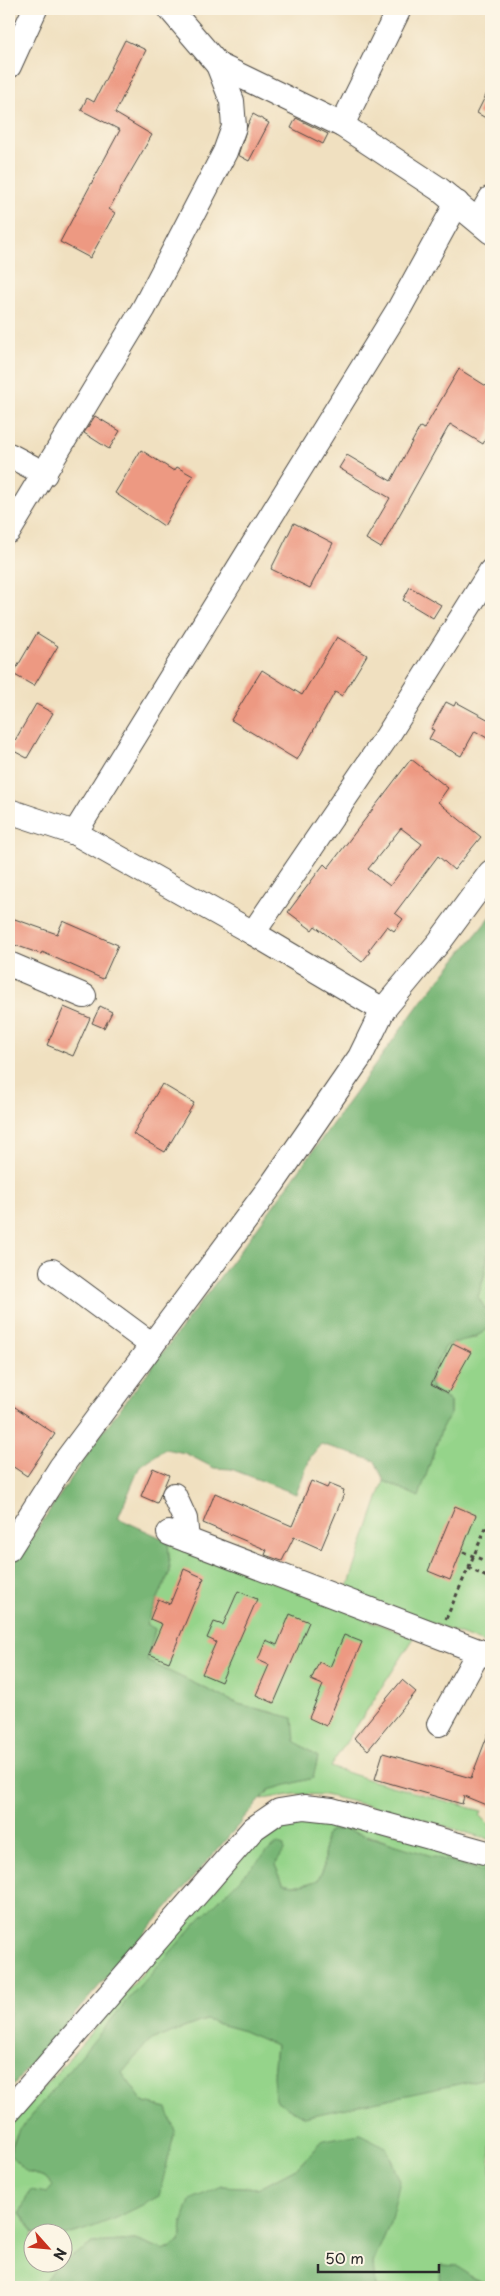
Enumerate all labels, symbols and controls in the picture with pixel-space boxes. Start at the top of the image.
north arrow [22,2224,72,2274]
scale bar [318,2241,439,2273]
text: N [48,2244,72,2264]
text: 50 m [325,2246,364,2269]

